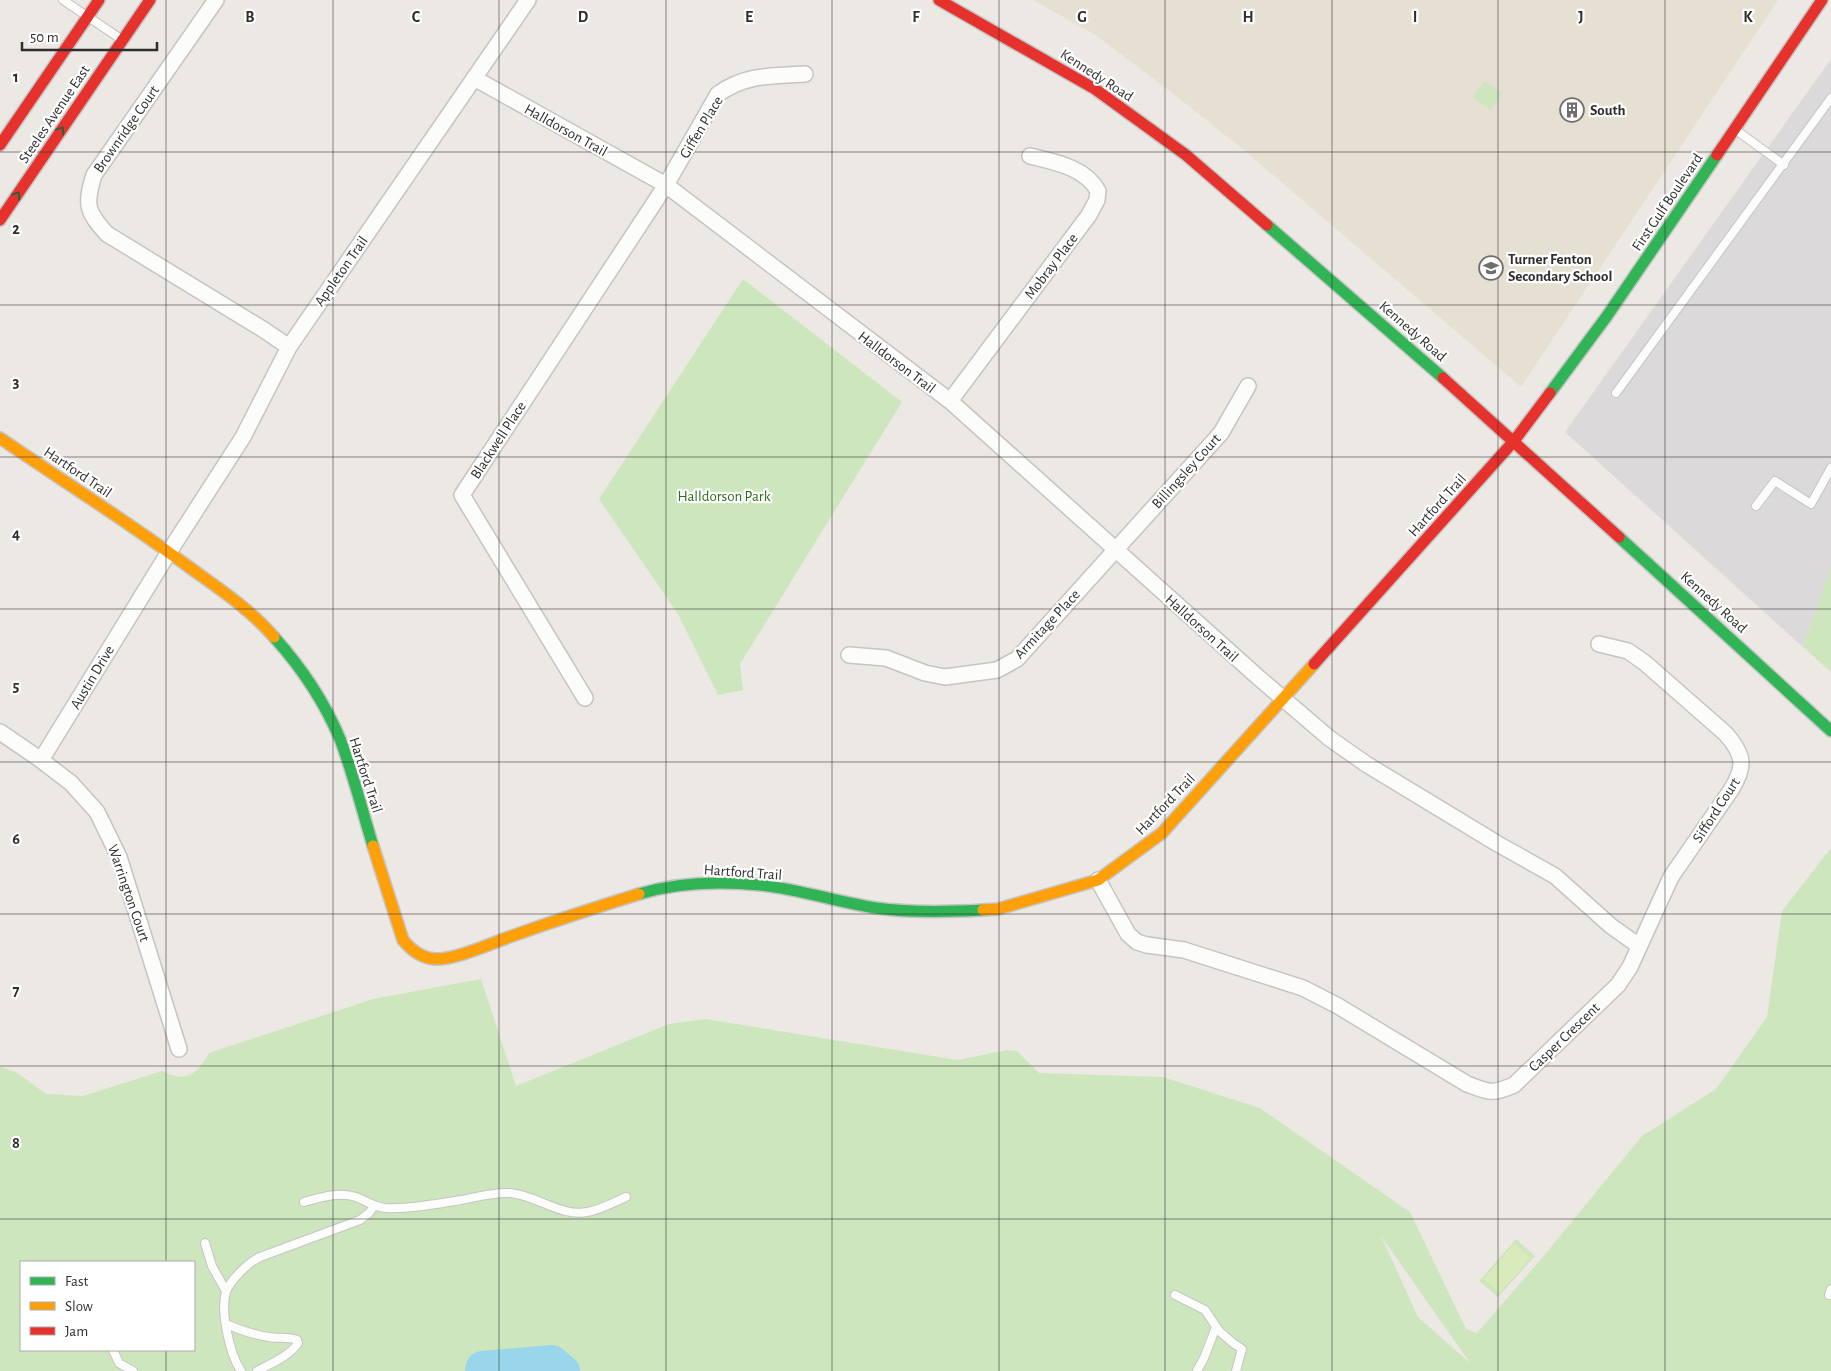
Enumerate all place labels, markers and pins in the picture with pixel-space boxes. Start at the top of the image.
building icon: South [1559,97,1585,123]
place label: South [1590,103,1626,118]
place label: Turner Fenton Secondary School [1508,252,1612,284]
school or university icon: Turner Fenton Secondary School [1478,255,1504,281]

